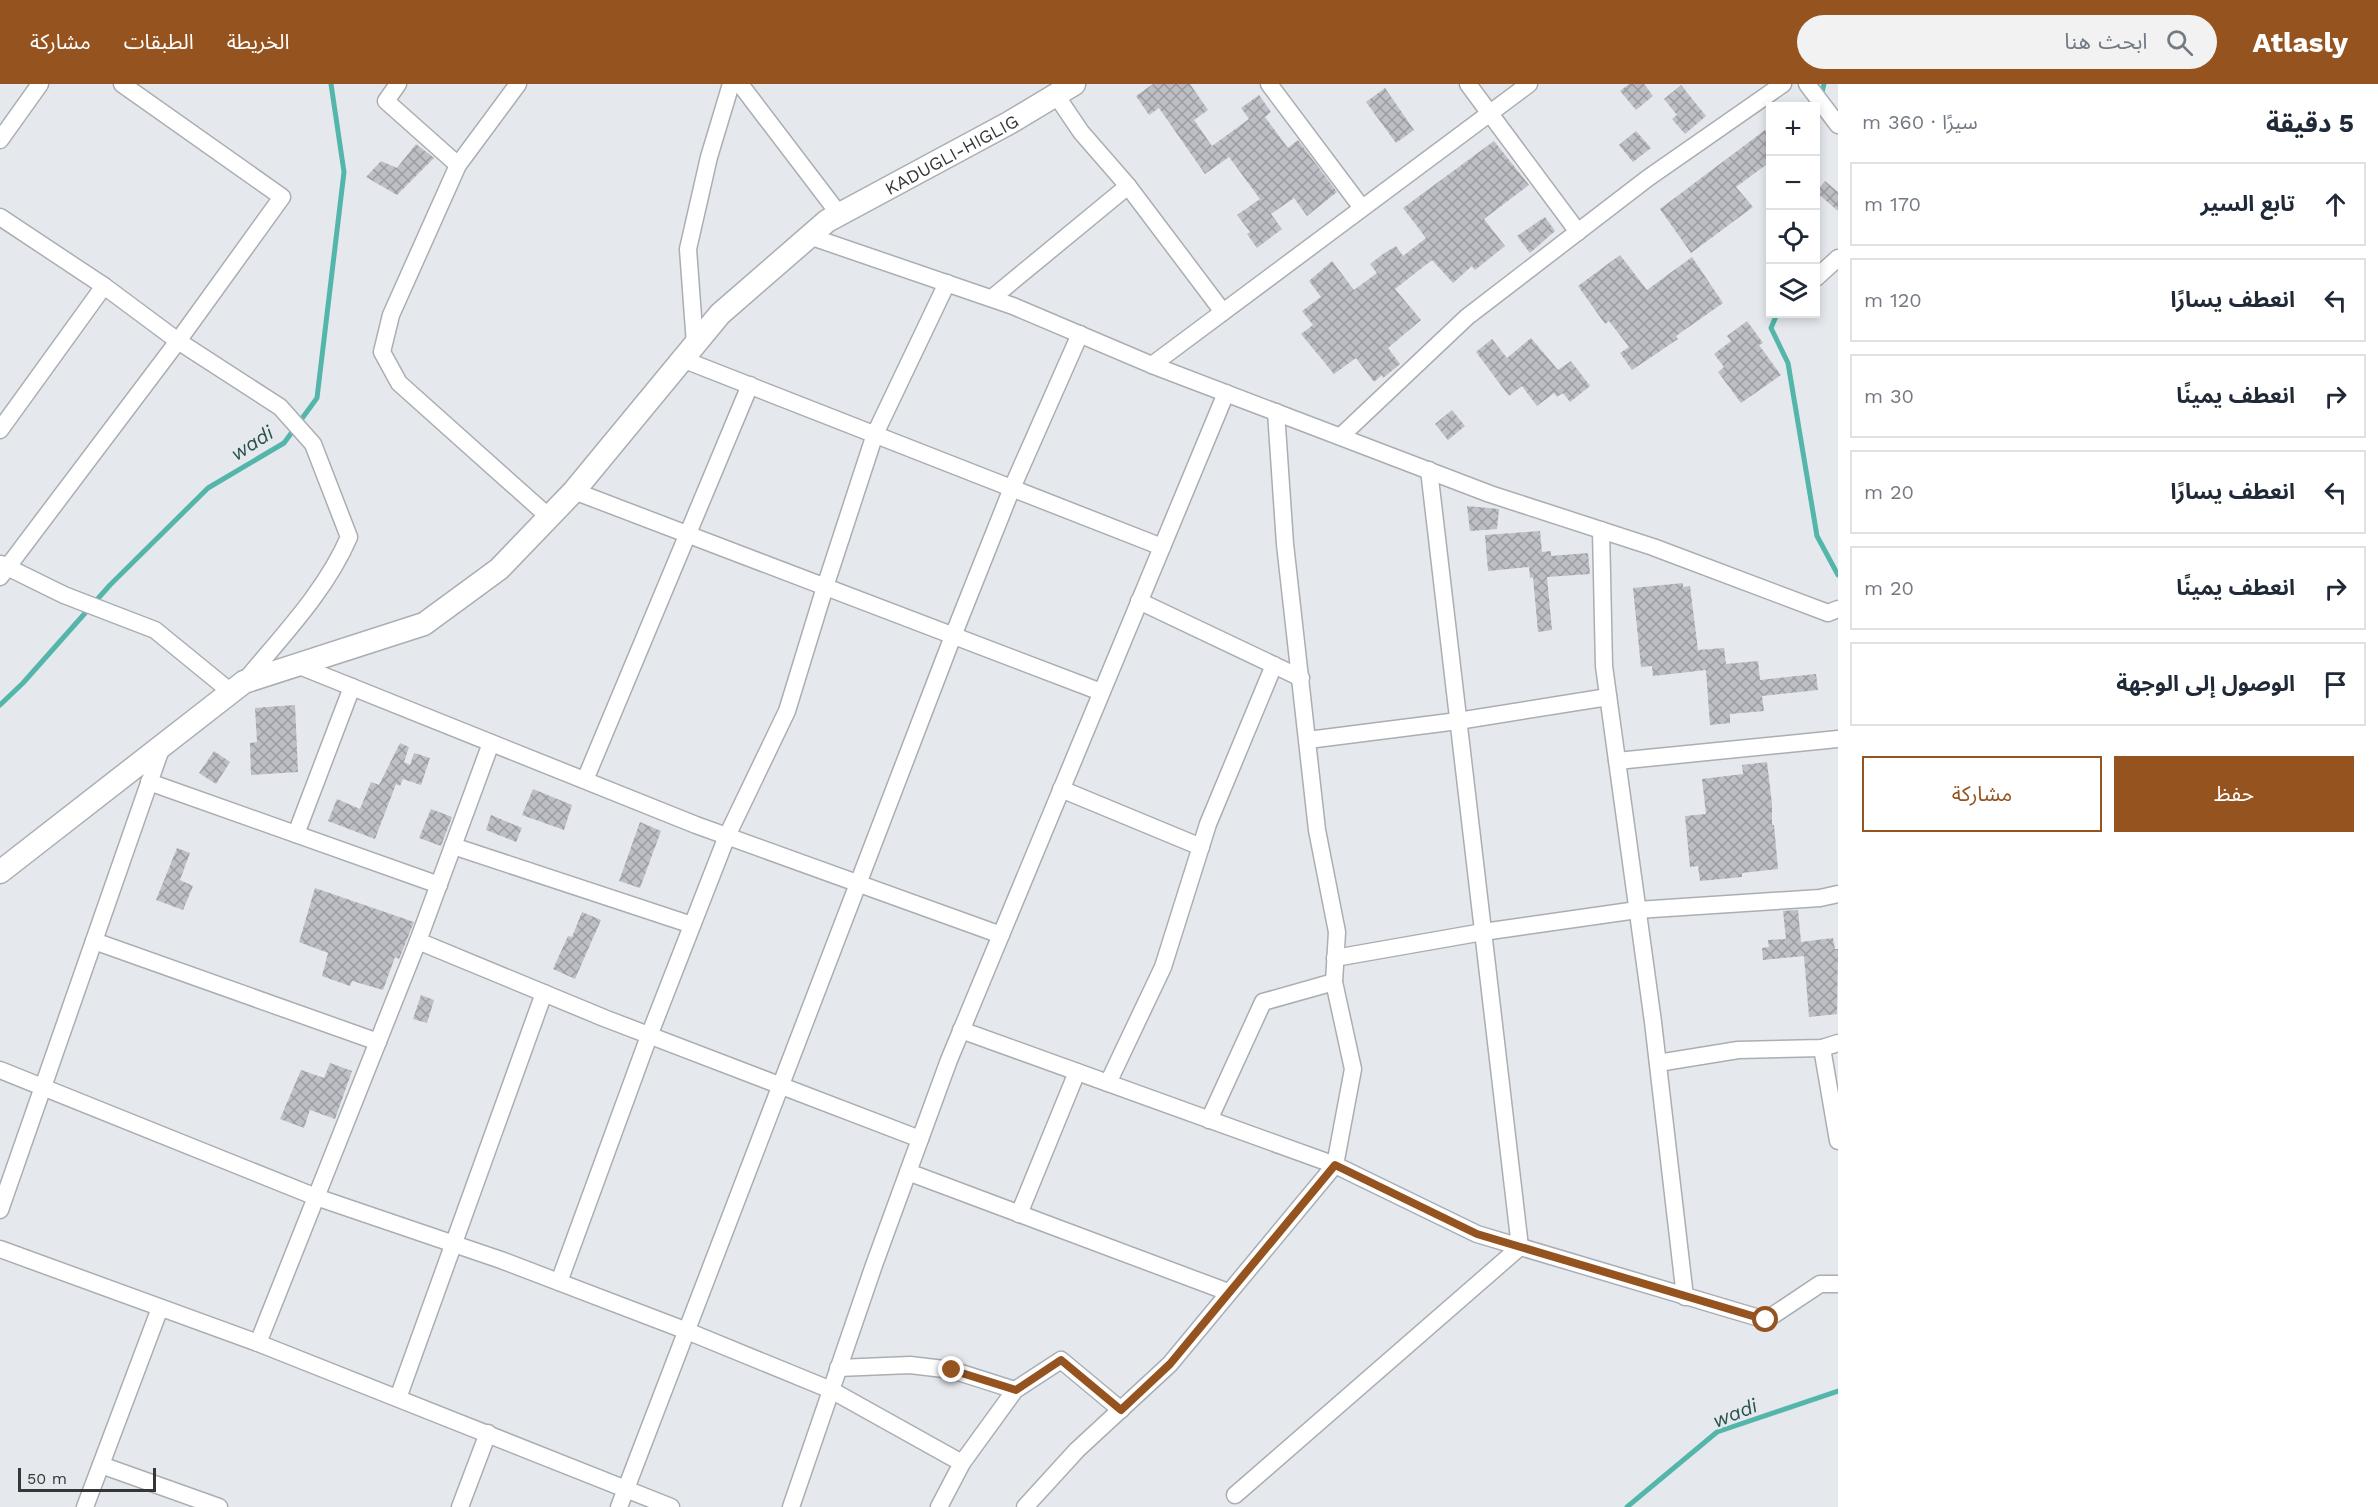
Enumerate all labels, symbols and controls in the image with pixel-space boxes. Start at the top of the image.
search box [1797,15,2217,69]
icon: search [2163,26,2196,59]
text: Atlasly [2253,26,2348,59]
text: مشاركة [30,29,91,54]
text: الطبقات [124,29,194,54]
text: الخريطة [227,29,290,54]
text: ابحث هنا [2064,29,2148,54]
map controls [1766,102,1820,318]
button: + [1766,102,1820,156]
text: 5 دقيقة [2266,108,2354,138]
street label: KADUGLI-HIGLIG [881,109,1022,198]
text: سيرًا · 360 m [1862,110,1978,134]
button: − [1766,156,1820,210]
icon: ahead [2319,188,2352,221]
text: تابع السير [2200,191,2295,216]
text: 170 m [1864,192,1921,216]
button: locate [1766,210,1820,264]
button: layers [1766,264,1820,318]
icon: left [2319,284,2352,317]
text: انعطف يسارًا [2171,287,2295,312]
text: 120 m [1864,288,1922,312]
icon: right [2319,380,2352,413]
text: انعطف يمينًا [2176,383,2295,408]
text: 30 m [1864,384,1914,408]
water label: wadi [226,420,278,466]
icon: left [2319,476,2352,509]
text: انعطف يسارًا [2171,479,2295,504]
text: 20 m [1864,480,1914,504]
icon: right [2319,572,2352,605]
text: انعطف يمينًا [2176,575,2295,600]
text: 20 m [1864,576,1914,600]
icon: arrive [2319,668,2352,701]
text: الوصول إلى الوجهة [2116,671,2295,696]
button: مشاركة [1862,756,2102,832]
button: حفظ [2114,756,2354,832]
route start [1752,1306,1778,1332]
route end [938,1356,964,1382]
water label: wadi [1709,1393,1762,1433]
scale bar [18,1465,156,1492]
text: 50 m [27,1469,67,1488]

